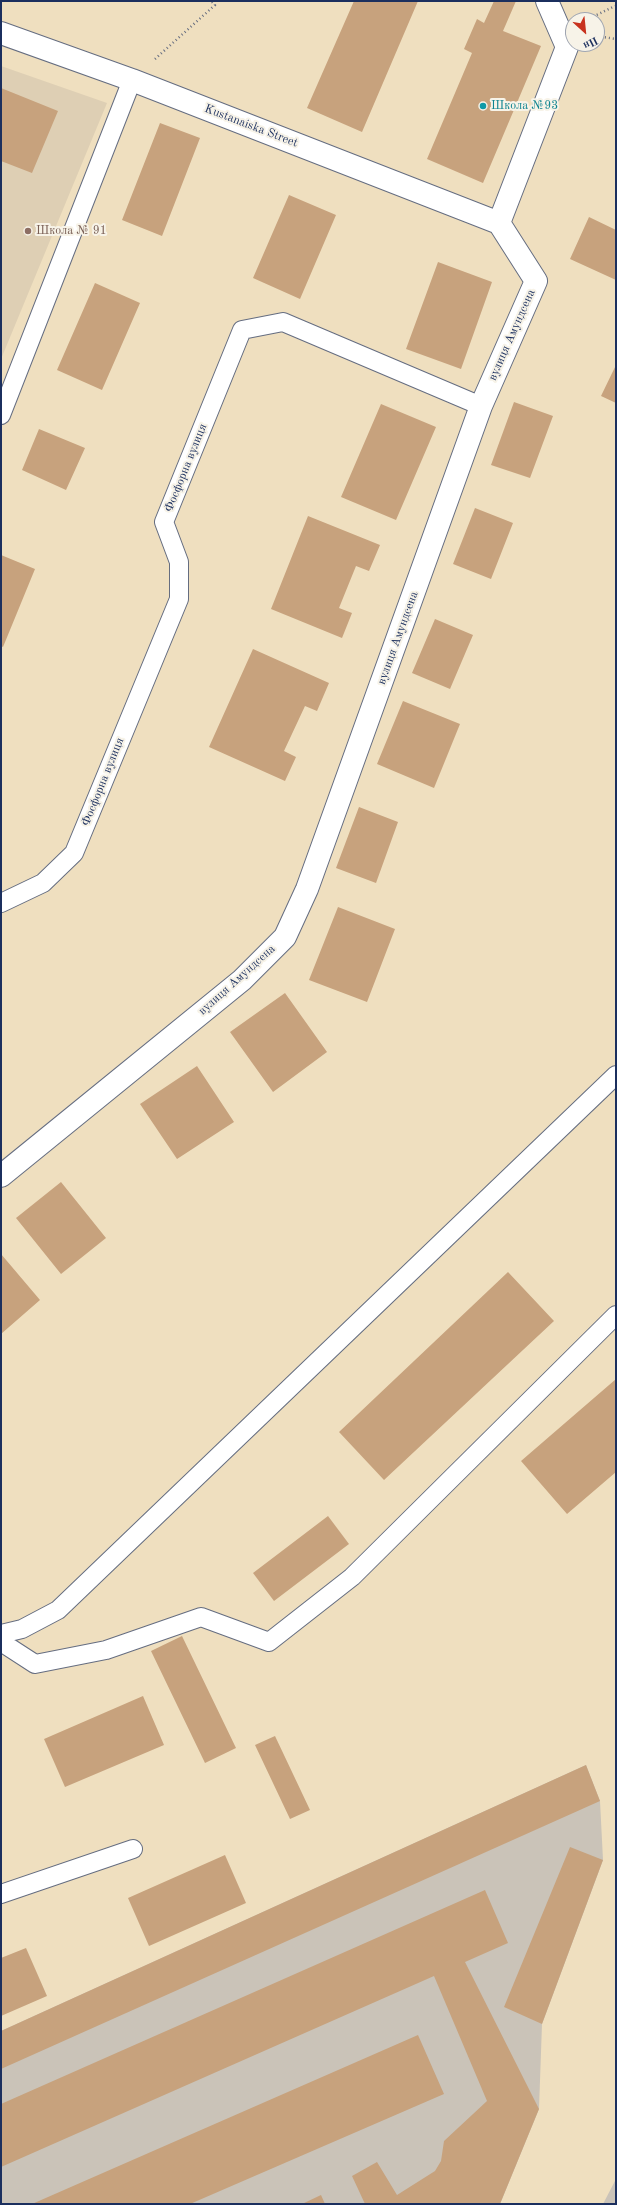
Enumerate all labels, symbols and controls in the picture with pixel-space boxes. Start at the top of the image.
north arrow [565,12,605,52]
text: Пн [581,34,599,51]
place label: Школа №93 [491,99,558,113]
marker: Школа №93 [478,101,488,111]
street label: Kustanaiska Street [202,102,300,150]
place label: Школа № 91 [36,224,107,238]
marker: Школа № 91 [23,226,33,236]
street label: вулиця Амундсена [485,287,539,383]
street label: Фосфорна вулиця [162,422,210,514]
street label: вулиця Амундсена [374,589,422,687]
street label: Фосфорна вулиця [79,736,127,828]
street label: вулиця Амундсена [196,942,278,1018]

